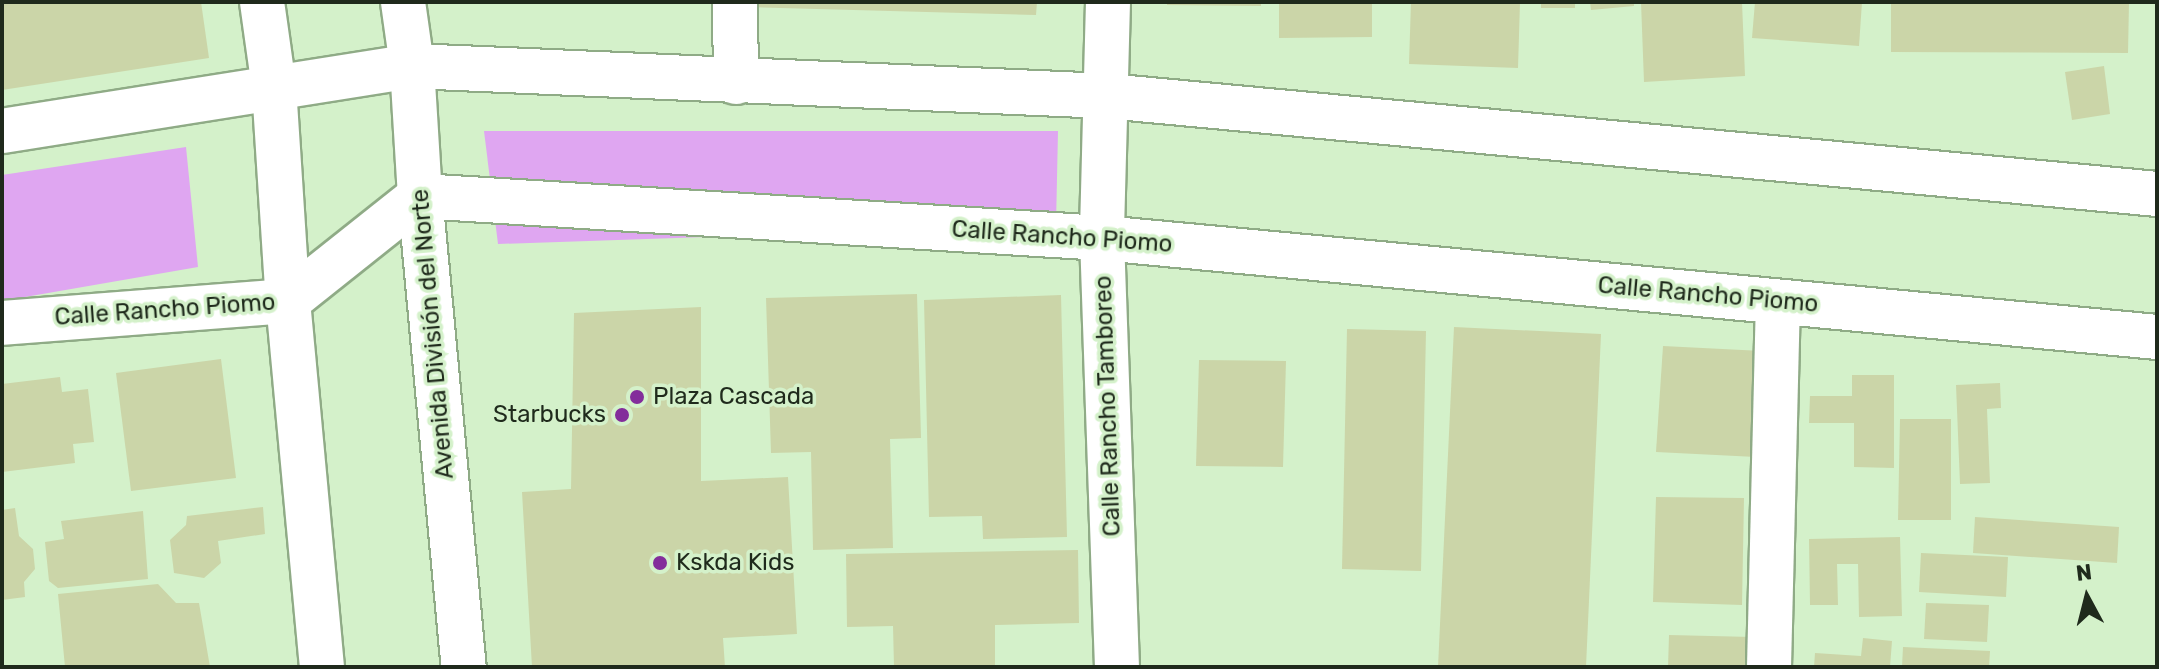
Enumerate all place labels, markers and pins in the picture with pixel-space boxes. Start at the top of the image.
place label: Plaza Cascada [653,383,814,411]
marker: Plaza Cascada [628,388,646,406]
place label: Starbucks [493,401,606,429]
marker: Starbucks [613,406,631,424]
place label: Kskda Kids [676,549,794,577]
marker: Kskda Kids [651,554,669,572]

